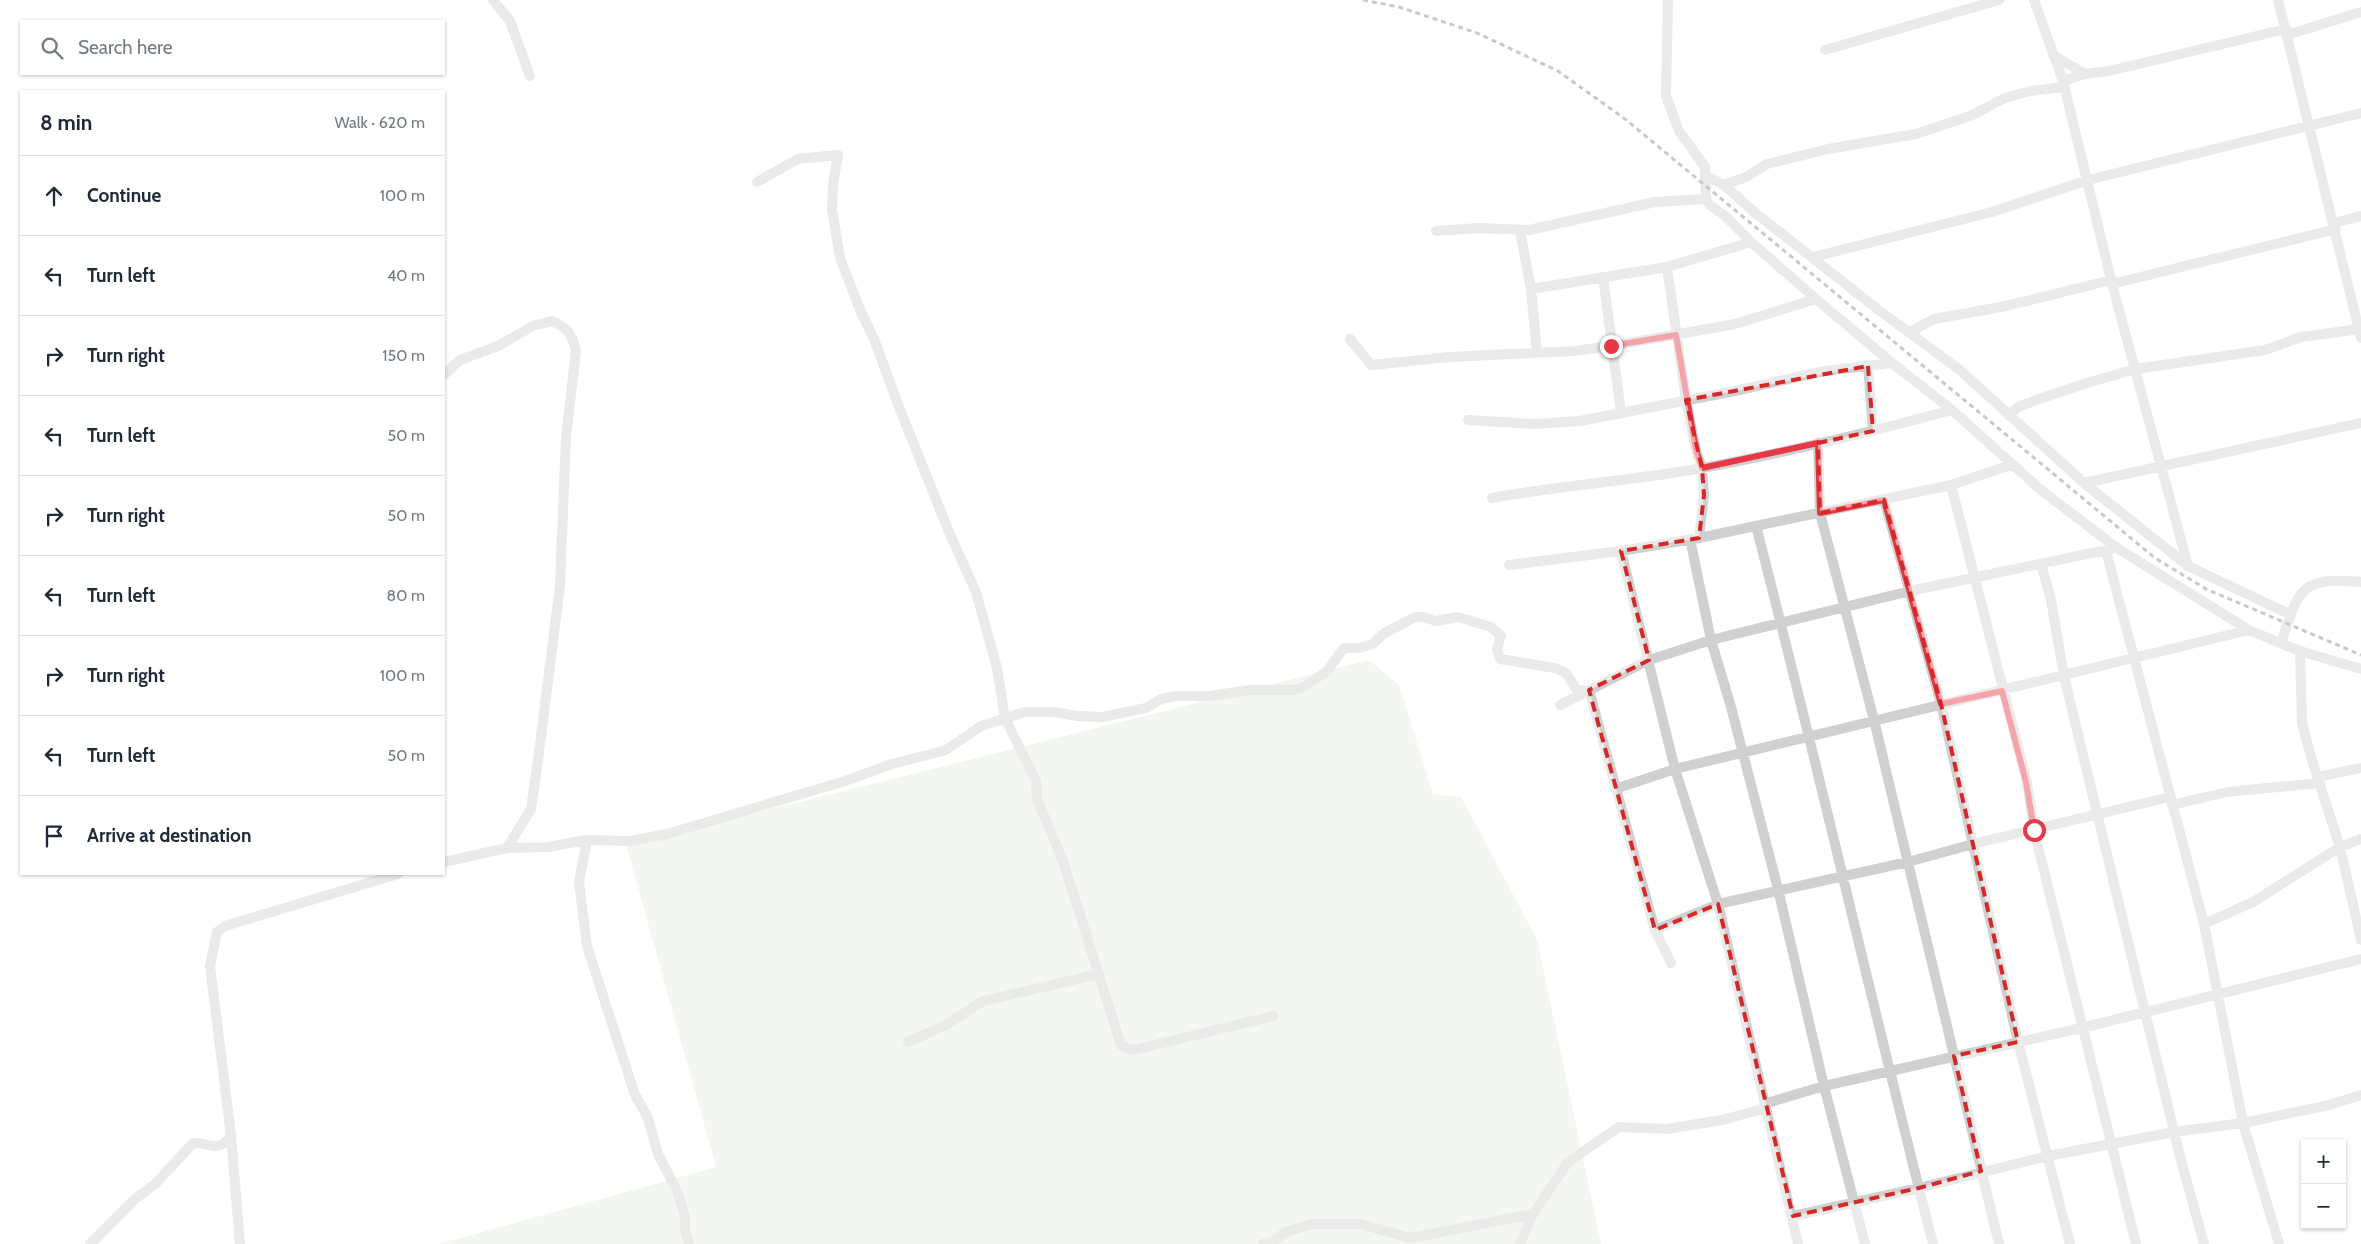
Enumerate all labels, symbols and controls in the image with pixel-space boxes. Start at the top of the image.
search box [20,20,445,75]
icon: search [38,34,66,62]
text: Search here [78,36,172,59]
text: 8 min [40,110,92,135]
text: Walk · 620 m [335,113,425,132]
icon: ahead [40,182,68,210]
text: Continue [87,184,161,207]
text: 100 m [380,186,425,205]
icon: left [40,262,68,290]
text: Turn left [87,264,155,287]
text: 40 m [387,266,425,285]
route end [1600,335,1623,358]
icon: right [40,342,68,370]
text: Turn right [87,344,165,367]
text: 150 m [382,346,425,365]
icon: left [40,422,68,450]
text: Turn left [87,424,155,447]
text: 50 m [388,426,425,445]
icon: right [40,502,68,530]
text: Turn right [87,504,165,527]
text: 50 m [388,506,425,525]
icon: left [40,582,68,610]
text: Turn left [87,584,155,607]
text: 80 m [387,586,425,605]
icon: right [40,662,68,690]
text: Turn right [87,664,165,687]
text: 100 m [380,666,425,685]
icon: left [40,742,68,770]
text: Turn left [87,744,155,767]
text: 50 m [388,746,425,765]
route start [2023,819,2046,842]
icon: arrive [40,822,68,850]
text: Arrive at destination [87,824,251,847]
map controls [2301,1139,2346,1229]
button: + [2301,1139,2346,1184]
button: − [2301,1184,2346,1229]

